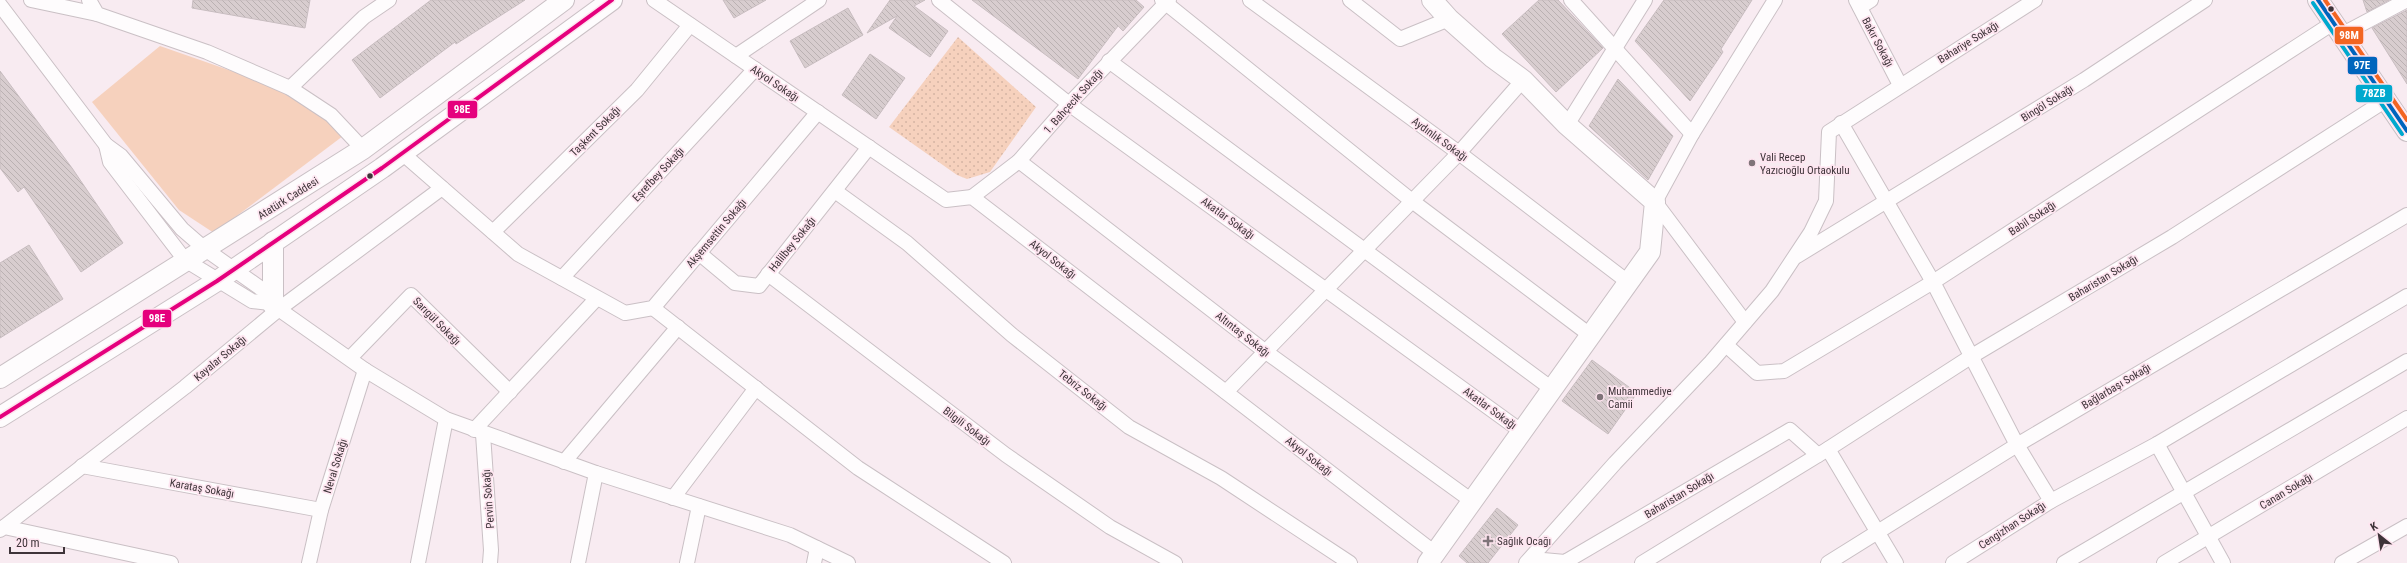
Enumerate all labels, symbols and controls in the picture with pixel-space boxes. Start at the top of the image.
unlabelled marker [2326,4,2336,14]
street label: Bakır Sokağı [1859,15,1896,69]
street label: Bahariye Sokağı [1935,19,2001,66]
line badge: 98M [2334,26,2364,45]
text: 98M [2339,29,2359,42]
line badge: 97E [2347,56,2378,75]
text: 97E [2354,59,2371,72]
street label: Akyol Sokağı [748,62,802,104]
street label: 1. Bahçecik Sokağı [1041,66,1106,136]
street label: Bingöl Sokağı [2019,82,2076,125]
line badge: 78ZB [2355,84,2393,103]
text: 78ZB [2362,87,2386,100]
line badge: 98E [447,100,478,119]
text: 98E [454,103,471,116]
street label: Taşkent Sokağı [567,103,623,159]
street label: Aydınlık Sokağı [1409,115,1470,164]
street label: Eşrefbey Sokağı [630,145,687,204]
place label: Vali Recep Yazıcıoğlu Ortaokulu [1760,151,1849,177]
marker: Vali Recep Yazıcıoğlu Ortaokulu [1747,158,1757,168]
unlabelled marker [365,171,375,181]
street label: Atatürk Caddesi [255,175,321,222]
street label: Akatlar Sokağı [1198,195,1257,242]
street label: Akşemsettin Sokağı [684,196,749,271]
street label: Babil Sokağı [2006,198,2058,239]
street label: Halilbey Sokağı [766,214,818,274]
street label: Akyol Sokağı [1027,237,1079,282]
street label: Baharistan Sokağı [2066,253,2140,304]
street label: Sarıgül Sokağı [410,295,463,348]
line badge: 98E [142,309,172,328]
street label: Altıntaş Sokağı [1213,309,1273,360]
text: 98E [149,312,166,325]
street label: Kayalar Sokağı [192,333,249,384]
street label: Bağlarbaşı Sokağı [2079,361,2153,412]
street label: Tebriz Sokağı [1056,367,1110,414]
street label: Akatlar Sokağı [1460,385,1519,432]
place label: Muhammediye Camii [1608,385,1672,411]
marker: Muhammediye Camii [1595,392,1605,402]
street label: Bilgili Sokağı [940,404,993,448]
street label: Akyol Sokağı [1283,434,1335,479]
street label: Neval Sokağı [321,437,350,495]
street label: Pervin Sokağı [480,469,497,529]
street label: Baharistan Sokağı [1642,470,1716,521]
street label: Canan Sokağı [2257,471,2315,512]
street label: Karataş Sokağı [169,476,235,501]
street label: Cengizhan Sokağı [1976,499,2048,552]
north arrow [2359,515,2399,555]
text: K [2368,519,2381,534]
scale bar [10,529,64,555]
marker: Sağlık Ocağı [1482,535,1494,547]
place label: Sağlık Ocağı [1497,535,1551,548]
text: 20 m [16,536,40,550]

